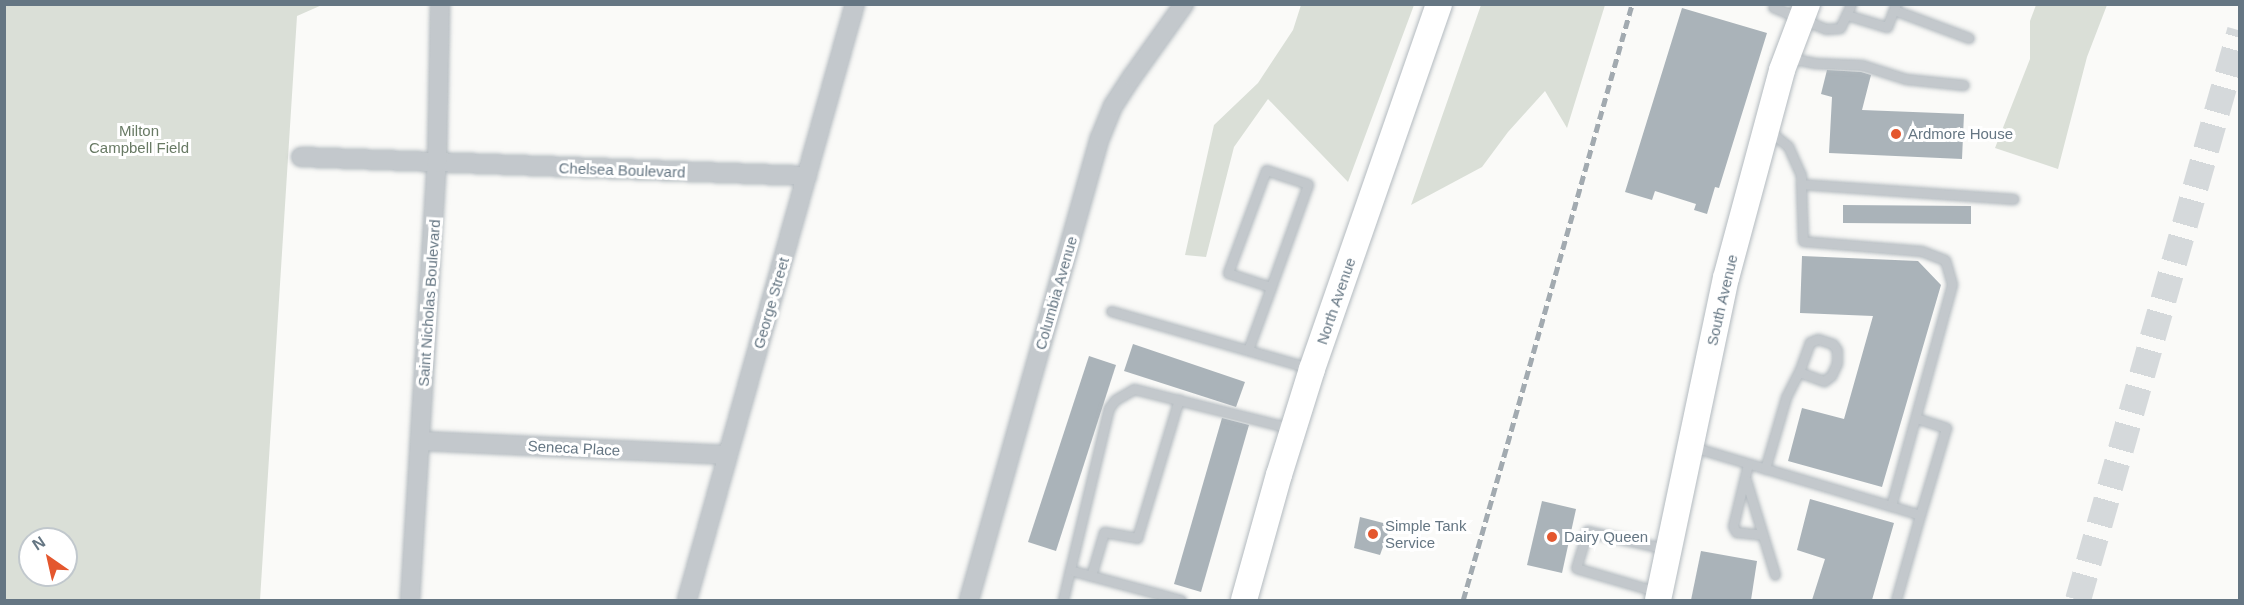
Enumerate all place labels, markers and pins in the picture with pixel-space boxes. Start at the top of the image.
place label: Ardmore House [1908,125,2013,143]
marker: Ardmore House [1889,127,1903,141]
place label: Simple Tank Service [1385,516,1467,551]
marker: Simple Tank Service [1366,527,1380,541]
place label: Dairy Queen [1564,528,1648,546]
marker: Dairy Queen [1545,530,1559,544]

